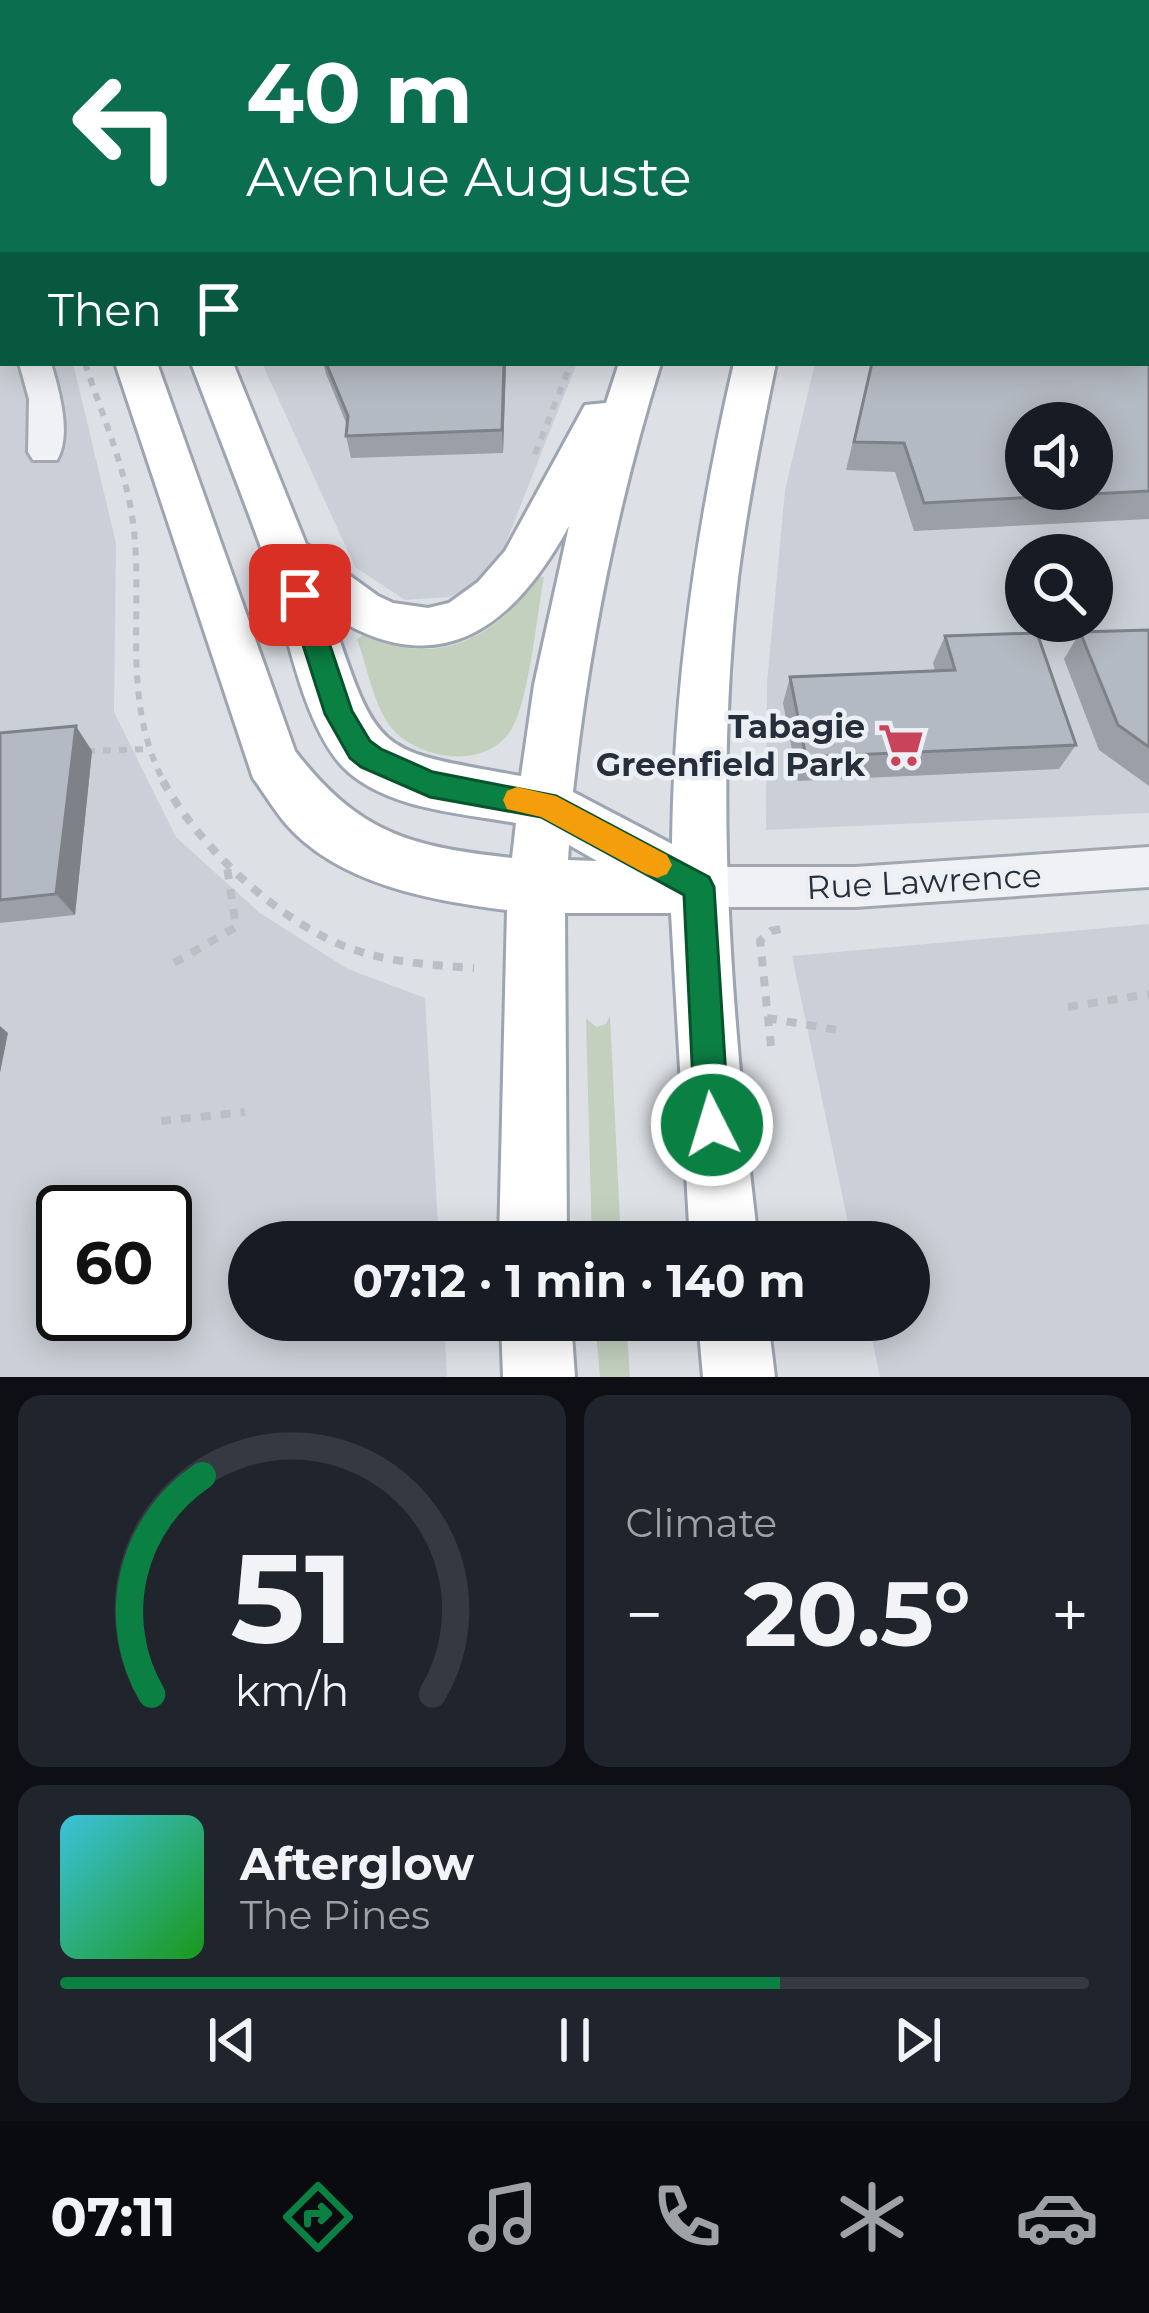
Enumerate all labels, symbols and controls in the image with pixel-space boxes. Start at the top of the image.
text: 40 m [246,42,473,144]
icon: left [48,48,204,204]
text: Avenue Auguste [246,144,692,210]
icon: arrive [186,276,252,342]
text: Then [48,282,162,337]
map controls [1005,402,1113,642]
button: sound [1005,402,1113,510]
button: search [1005,534,1113,642]
pin [249,544,351,646]
icon: arrive [267,562,333,628]
place label: Tabagie Greenfield Park [596,706,865,784]
supermarket icon: Tabagie Greenfield Park [876,720,926,770]
street label: Rue Lawrence [805,855,1043,907]
position arrow [649,1062,775,1188]
speed limit sign: 60 [36,1185,192,1341]
text: 07:12 · 1 min · 140 m [353,1253,805,1308]
text: Climate [626,1499,777,1547]
text: 51 [230,1522,353,1674]
text: 20.5° [744,1559,971,1669]
text: − [626,1574,663,1655]
text: + [1051,1574,1089,1655]
text: km/h [235,1664,349,1717]
text: Afterglow [240,1836,474,1891]
text: The Pines [240,1891,430,1939]
icon: previous [199,2007,265,2073]
icon: pause [542,2007,608,2073]
icon: next [885,2007,951,2073]
icon: directions [276,2175,360,2259]
icon: music [461,2175,545,2259]
icon: phone [645,2175,729,2259]
icon: climate [830,2175,914,2259]
icon: car [1015,2175,1099,2259]
text: 07:11 [50,2184,176,2250]

